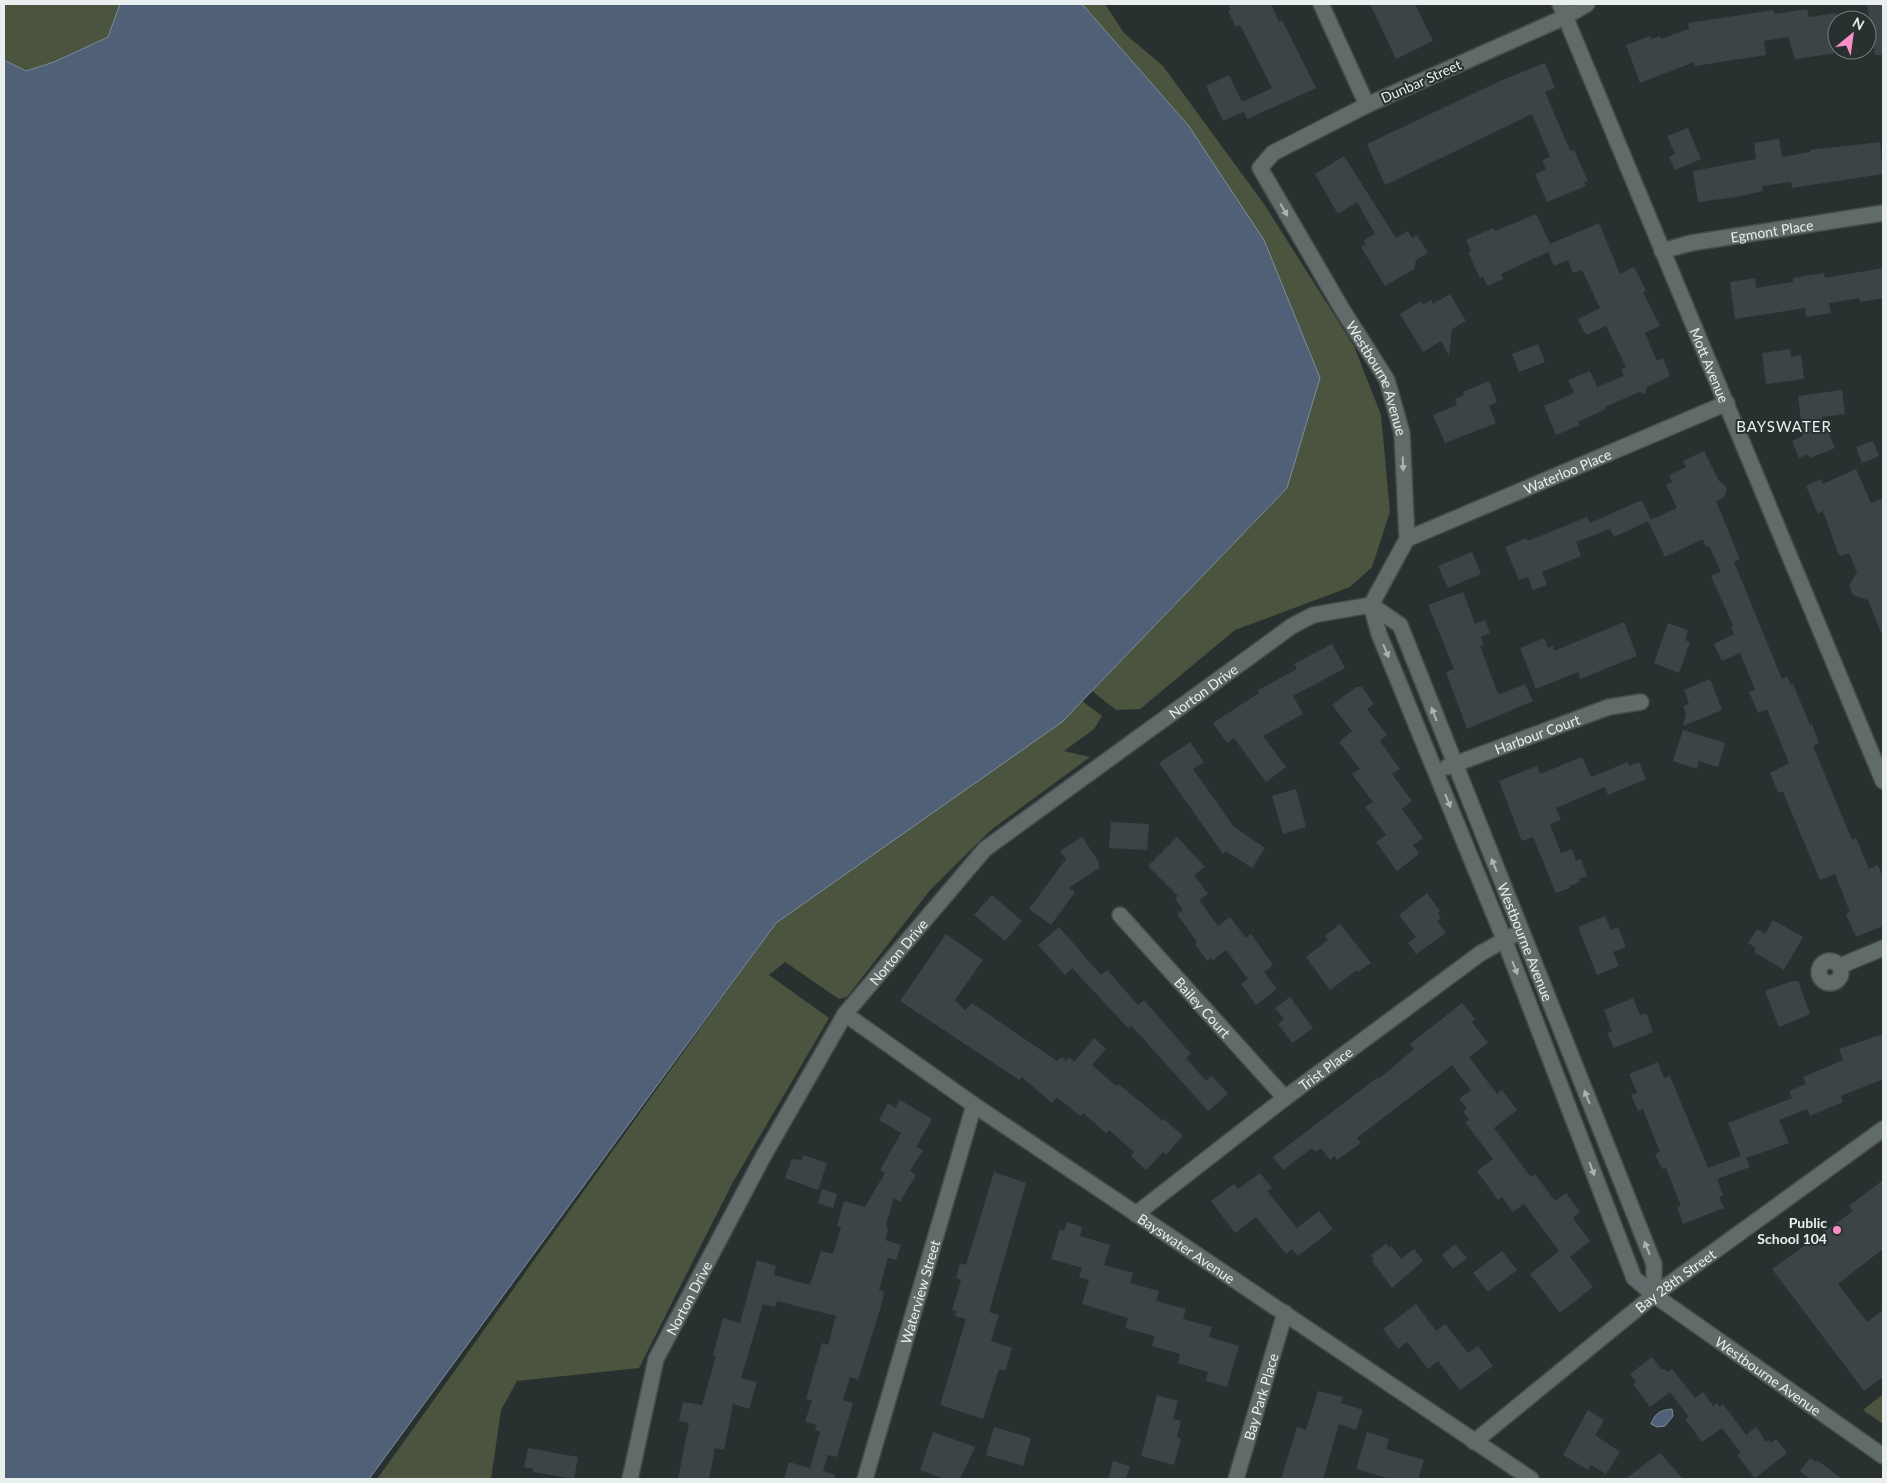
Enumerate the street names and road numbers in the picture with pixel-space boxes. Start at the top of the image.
street label: Dunbar Street [1378,56,1464,106]
street label: Egmont Place [1729,216,1815,245]
street label: Westbourne Avenue [1343,317,1411,437]
street label: Mott Avenue [1687,325,1733,405]
street label: Waterloo Place [1521,445,1614,497]
street label: Norton Drive [1165,660,1241,721]
street label: Harbour Court [1492,710,1582,757]
street label: Westbourne Avenue [1495,880,1557,1003]
street label: Norton Drive [865,915,931,988]
street label: Bailey Court [1171,973,1235,1041]
street label: Trist Place [1295,1043,1356,1094]
street label: Bayswater Avenue [1135,1209,1238,1286]
street label: Waterview Street [896,1238,943,1346]
street label: Bay 28th Street [1631,1245,1719,1316]
street label: Norton Drive [662,1258,715,1338]
street label: Westbourne Avenue [1712,1332,1825,1418]
street label: Bay Park Place [1239,1351,1281,1442]

